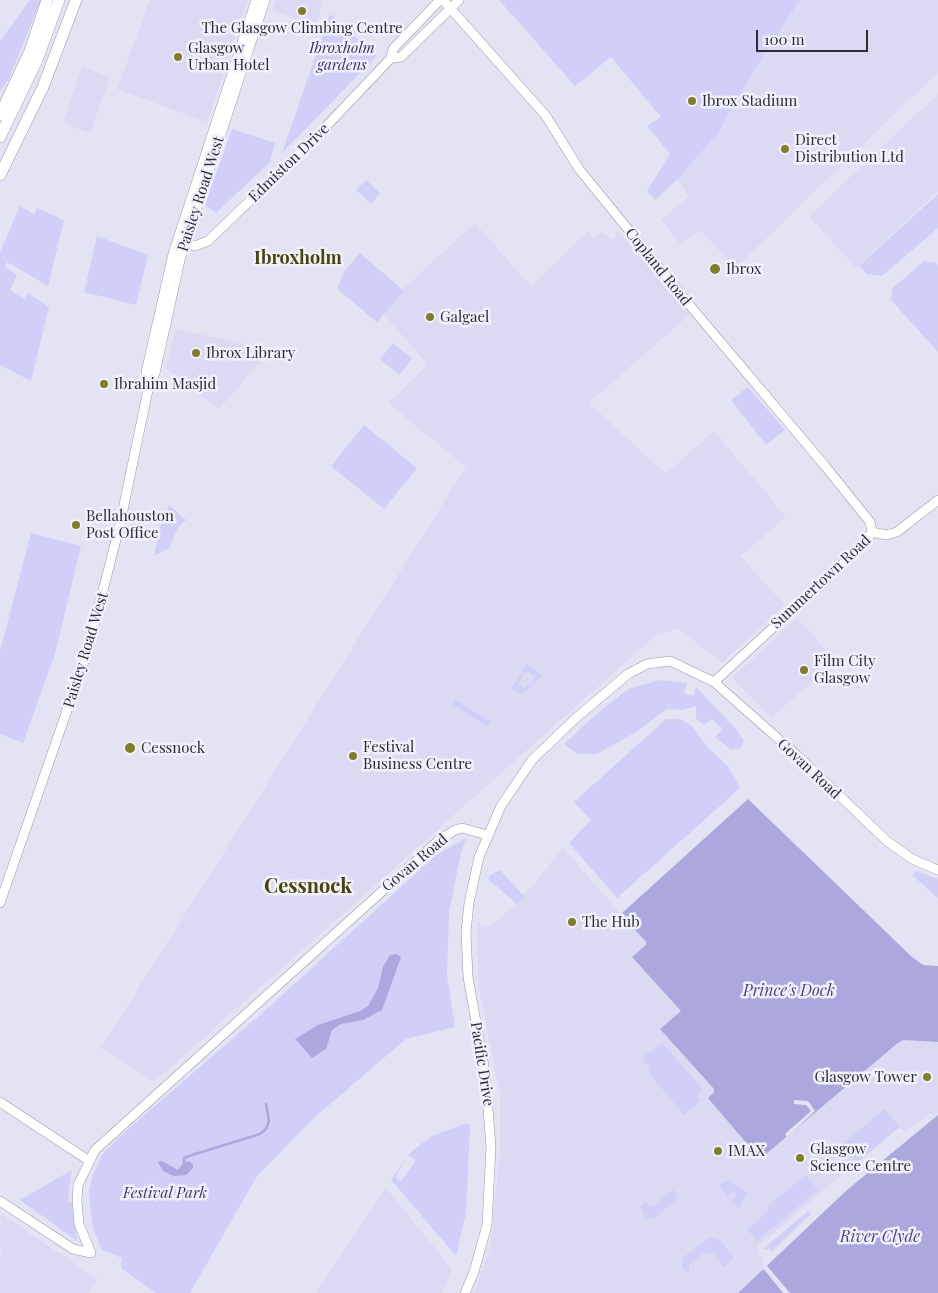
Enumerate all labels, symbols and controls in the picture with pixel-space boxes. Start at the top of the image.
marker: The Glasgow Climbing Centre [296,5,308,17]
place label: The Glasgow Climbing Centre [201,19,403,37]
scale bar [758,20,870,52]
text: 100 m [764,29,805,49]
place label: Glasgow Urban Hotel [188,39,269,74]
park label: Ibroxholm gardens [309,39,375,74]
marker: Glasgow Urban Hotel [172,51,184,63]
place label: Ibrox Stadium [702,92,797,110]
marker: Ibrox Stadium [686,95,698,107]
street label: Edmiston Drive [245,120,333,206]
place label: Direct Distribution Ltd [795,131,904,166]
street label: Paisley Road West [174,134,228,254]
marker: Direct Distribution Ltd [779,143,791,155]
street label: Copland Road [621,225,695,309]
district label: Ibroxholm [254,247,342,269]
place label: Ibrox [726,260,762,278]
marker: Ibrox [708,262,722,276]
place label: Galgael [440,308,489,326]
marker: Galgael [424,311,436,323]
place label: Ibrox Library [206,344,295,362]
marker: Ibrox Library [190,347,202,359]
place label: Ibrahim Masjid [114,375,216,393]
marker: Ibrahim Masjid [98,378,110,390]
place label: Bellahouston Post Office [86,507,174,542]
marker: Bellahouston Post Office [70,519,82,531]
street label: Summertown Road [768,531,874,633]
street label: Paisley Road West [60,590,112,710]
place label: Film City Glasgow [814,652,876,687]
marker: Film City Glasgow [798,664,810,676]
street label: Govan Road [774,735,844,803]
place label: Festival Business Centre [363,738,472,773]
place label: Cessnock [141,739,205,757]
marker: Cessnock [123,741,137,755]
marker: Festival Business Centre [347,750,359,762]
street label: Govan Road [379,830,451,896]
district label: Cessnock [264,875,352,899]
place label: The Hub [582,913,640,931]
marker: The Hub [566,916,578,928]
water label: Prince's Dock [743,981,835,1001]
street label: Pacific Drive [466,1021,498,1107]
place label: Glasgow Tower [814,1068,917,1086]
marker: Glasgow Tower [921,1071,933,1083]
place label: Glasgow Science Centre [810,1140,911,1175]
place label: IMAX [728,1142,765,1160]
marker: IMAX [712,1145,724,1157]
marker: Glasgow Science Centre [794,1152,806,1164]
park label: Festival Park [123,1184,207,1202]
water label: River Clyde [840,1227,920,1247]

